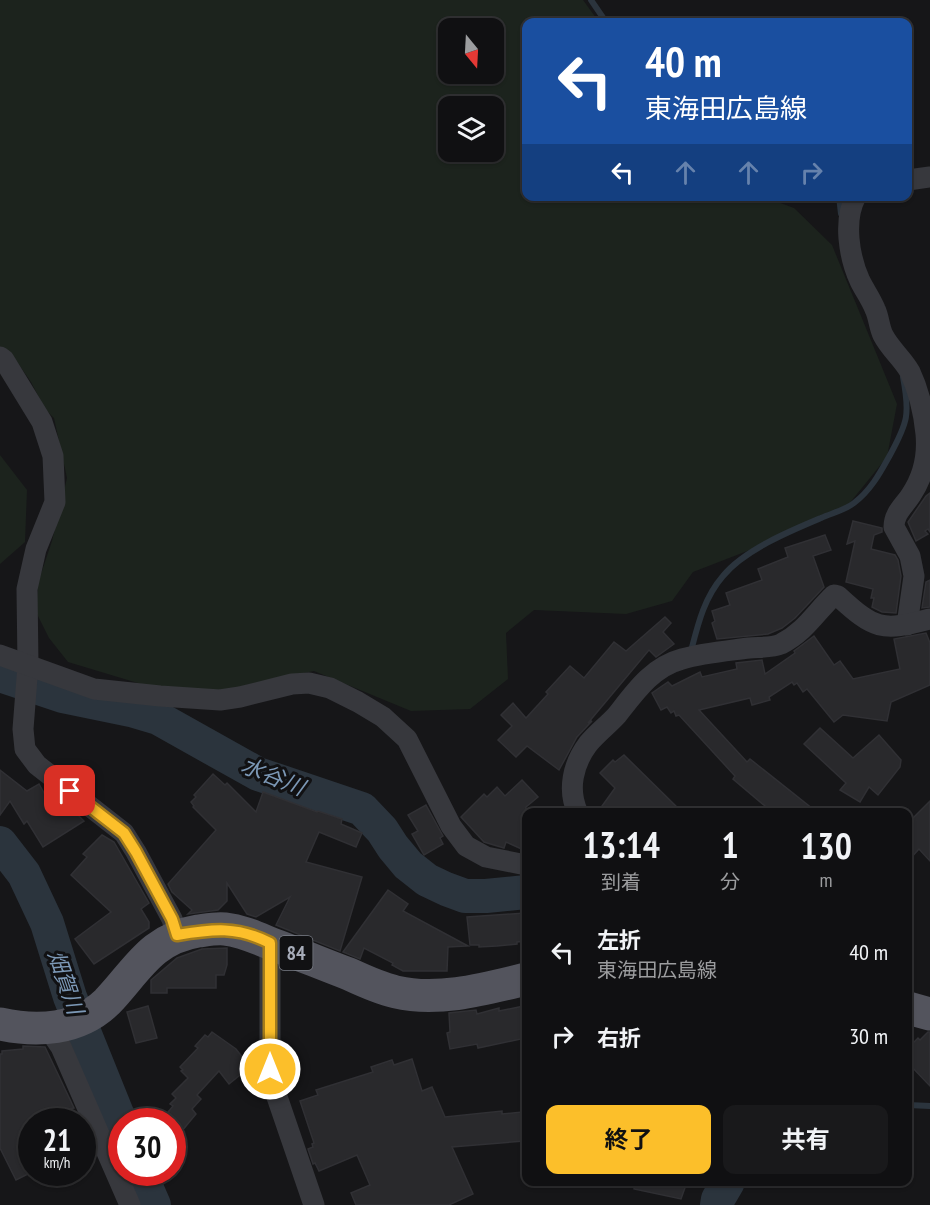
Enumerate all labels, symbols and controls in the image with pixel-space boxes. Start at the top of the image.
north arrow [438,18,504,84]
map controls [438,18,504,162]
text: 40 m [645,34,722,89]
icon: left [546,42,624,120]
text: 東海田広島線 [645,91,807,125]
button: layers [438,96,504,162]
icon: left [606,156,639,189]
icon: ahead [669,156,702,189]
icon: ahead [732,156,765,189]
icon: right [795,156,828,189]
water label: 水谷川 [237,751,311,802]
pin [44,765,95,816]
icon: arrive [53,774,86,807]
text: 13:14 [582,821,660,868]
text: 1 [722,821,739,868]
text: 130 [800,822,852,869]
text: m [820,867,833,893]
text: 到着 [601,869,641,895]
text: 分 [720,869,740,895]
text: 左折 [597,926,641,954]
road number: 84 [280,936,312,970]
icon: left [546,936,579,969]
text: 40 m [849,938,888,966]
water label: 畑賀川 [42,946,91,1020]
text: 東海田広島線 [597,957,717,983]
icon: right [546,1020,579,1053]
text: 30 m [849,1022,888,1050]
text: 右折 [597,1024,641,1052]
position arrow [238,1037,302,1101]
button: 終了 [546,1105,711,1174]
button: 共有 [723,1105,888,1174]
speed limit sign: 30 [108,1108,186,1186]
text: 21 [43,1120,71,1159]
text: km/h [44,1153,70,1172]

